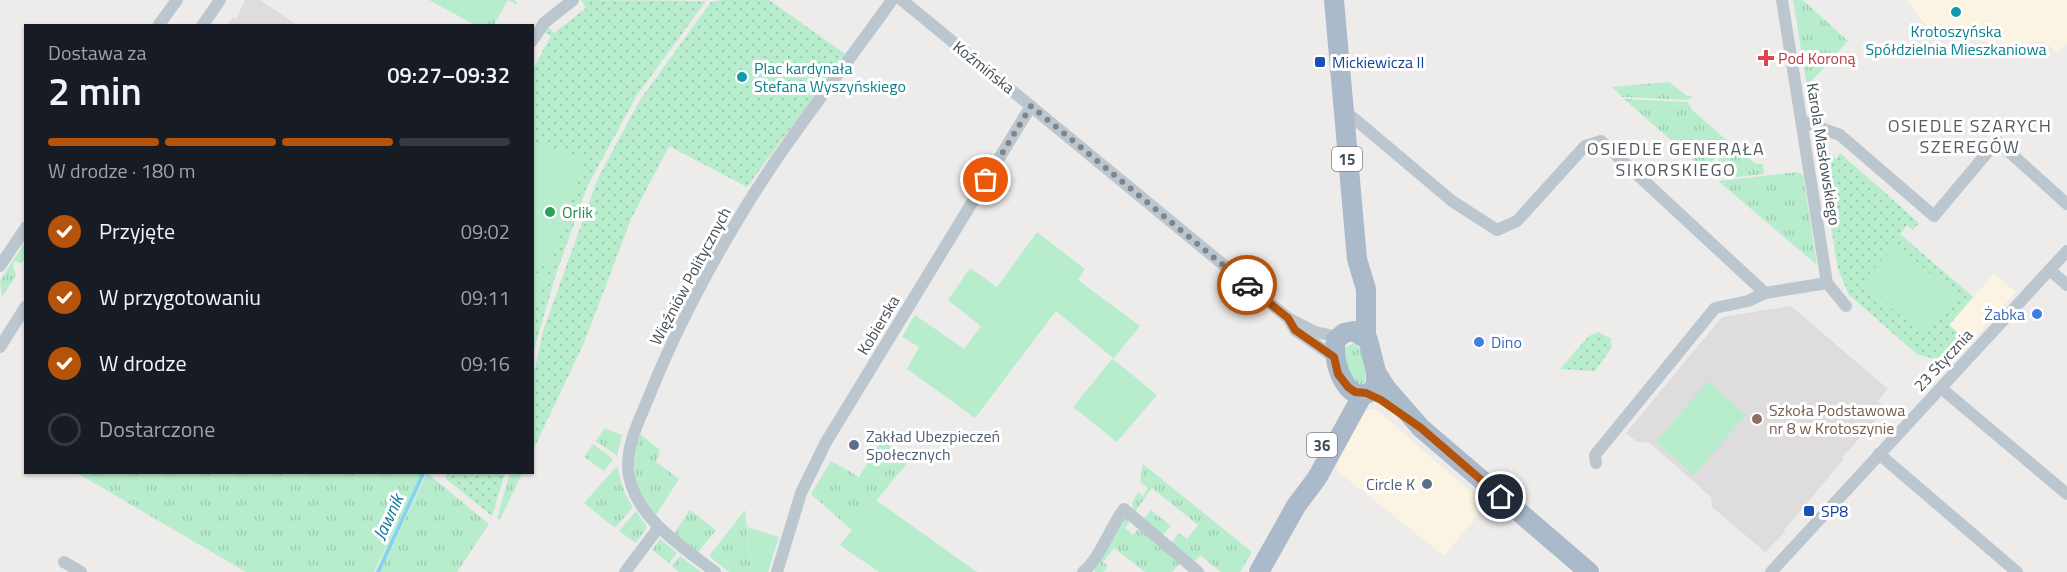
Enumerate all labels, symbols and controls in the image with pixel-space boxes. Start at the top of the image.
marker: Krotoszyńska Spółdzielnia Mieszkaniowa [1949,5,1963,19]
place label: Krotoszyńska Spółdzielnia Mieszkaniowa [1865,19,2047,61]
street label: Koźmińska [948,35,1020,99]
text: Dostawa za [48,37,146,68]
place label: Pod Koroną [1778,46,1856,70]
place label: Mickiewicza II [1332,50,1424,74]
marker: Pod Koroną [1759,51,1773,65]
marker: Mickiewicza II [1313,55,1327,69]
place label: Plac kardynała Stefana Wyszyńskiego [754,56,906,98]
text: 09:27–09:32 [387,58,510,92]
text: 2 min [48,61,142,120]
marker: Plac kardynała Stefana Wyszyńskiego [735,70,749,84]
street label: Karola Masłowskiego [1801,81,1847,227]
district label: OSIEDLE SZARYCH SZEREGÓW [1888,112,2052,160]
district label: OSIEDLE GENERAŁA SIKORSKIEGO [1587,135,1765,183]
road number: 15 [1332,147,1362,171]
pin [960,154,1011,205]
text: W drodze · 180 m [48,155,196,186]
icon: bag [969,163,1002,196]
place label: Orlik [562,200,593,224]
street label: Więźniów Politycznych [643,203,737,349]
marker: Orlik [543,205,557,219]
text: Przyjęte [99,214,175,248]
icon: check [48,215,81,248]
text: 09:02 [461,216,510,247]
courier [1217,255,1277,315]
icon: car [1231,269,1264,302]
text: W przygotowaniu [99,280,261,314]
icon: check [48,281,81,314]
text: 09:11 [461,282,510,313]
street label: Kobierska [851,291,905,359]
place label: Żabka [1984,302,2025,326]
marker: Żabka [2030,307,2044,321]
street label: 23 Stycznia [1908,323,1978,397]
place label: Dino [1491,330,1522,354]
marker: Dino [1472,335,1486,349]
text: W drodze [99,346,187,380]
icon: check [48,347,81,380]
text: 09:16 [461,348,510,379]
place label: Szkoła Podstawowa nr 8 w Krotoszynie [1769,398,1905,440]
text: Dostarczone [99,412,215,446]
marker: Szkoła Podstawowa nr 8 w Krotoszynie [1750,412,1764,426]
place label: Zakład Ubezpieczeń Społecznych [866,424,1000,466]
road number: 36 [1307,433,1337,457]
marker: Zakład Ubezpieczeń Społecznych [847,438,861,452]
pin [1475,471,1526,522]
place label: Circle K [1366,472,1415,496]
marker: Circle K [1420,477,1434,491]
icon: home [1484,480,1517,513]
water label: Jawnik [366,488,411,544]
place label: SP8 [1821,499,1848,523]
marker: SP8 [1802,504,1816,518]

